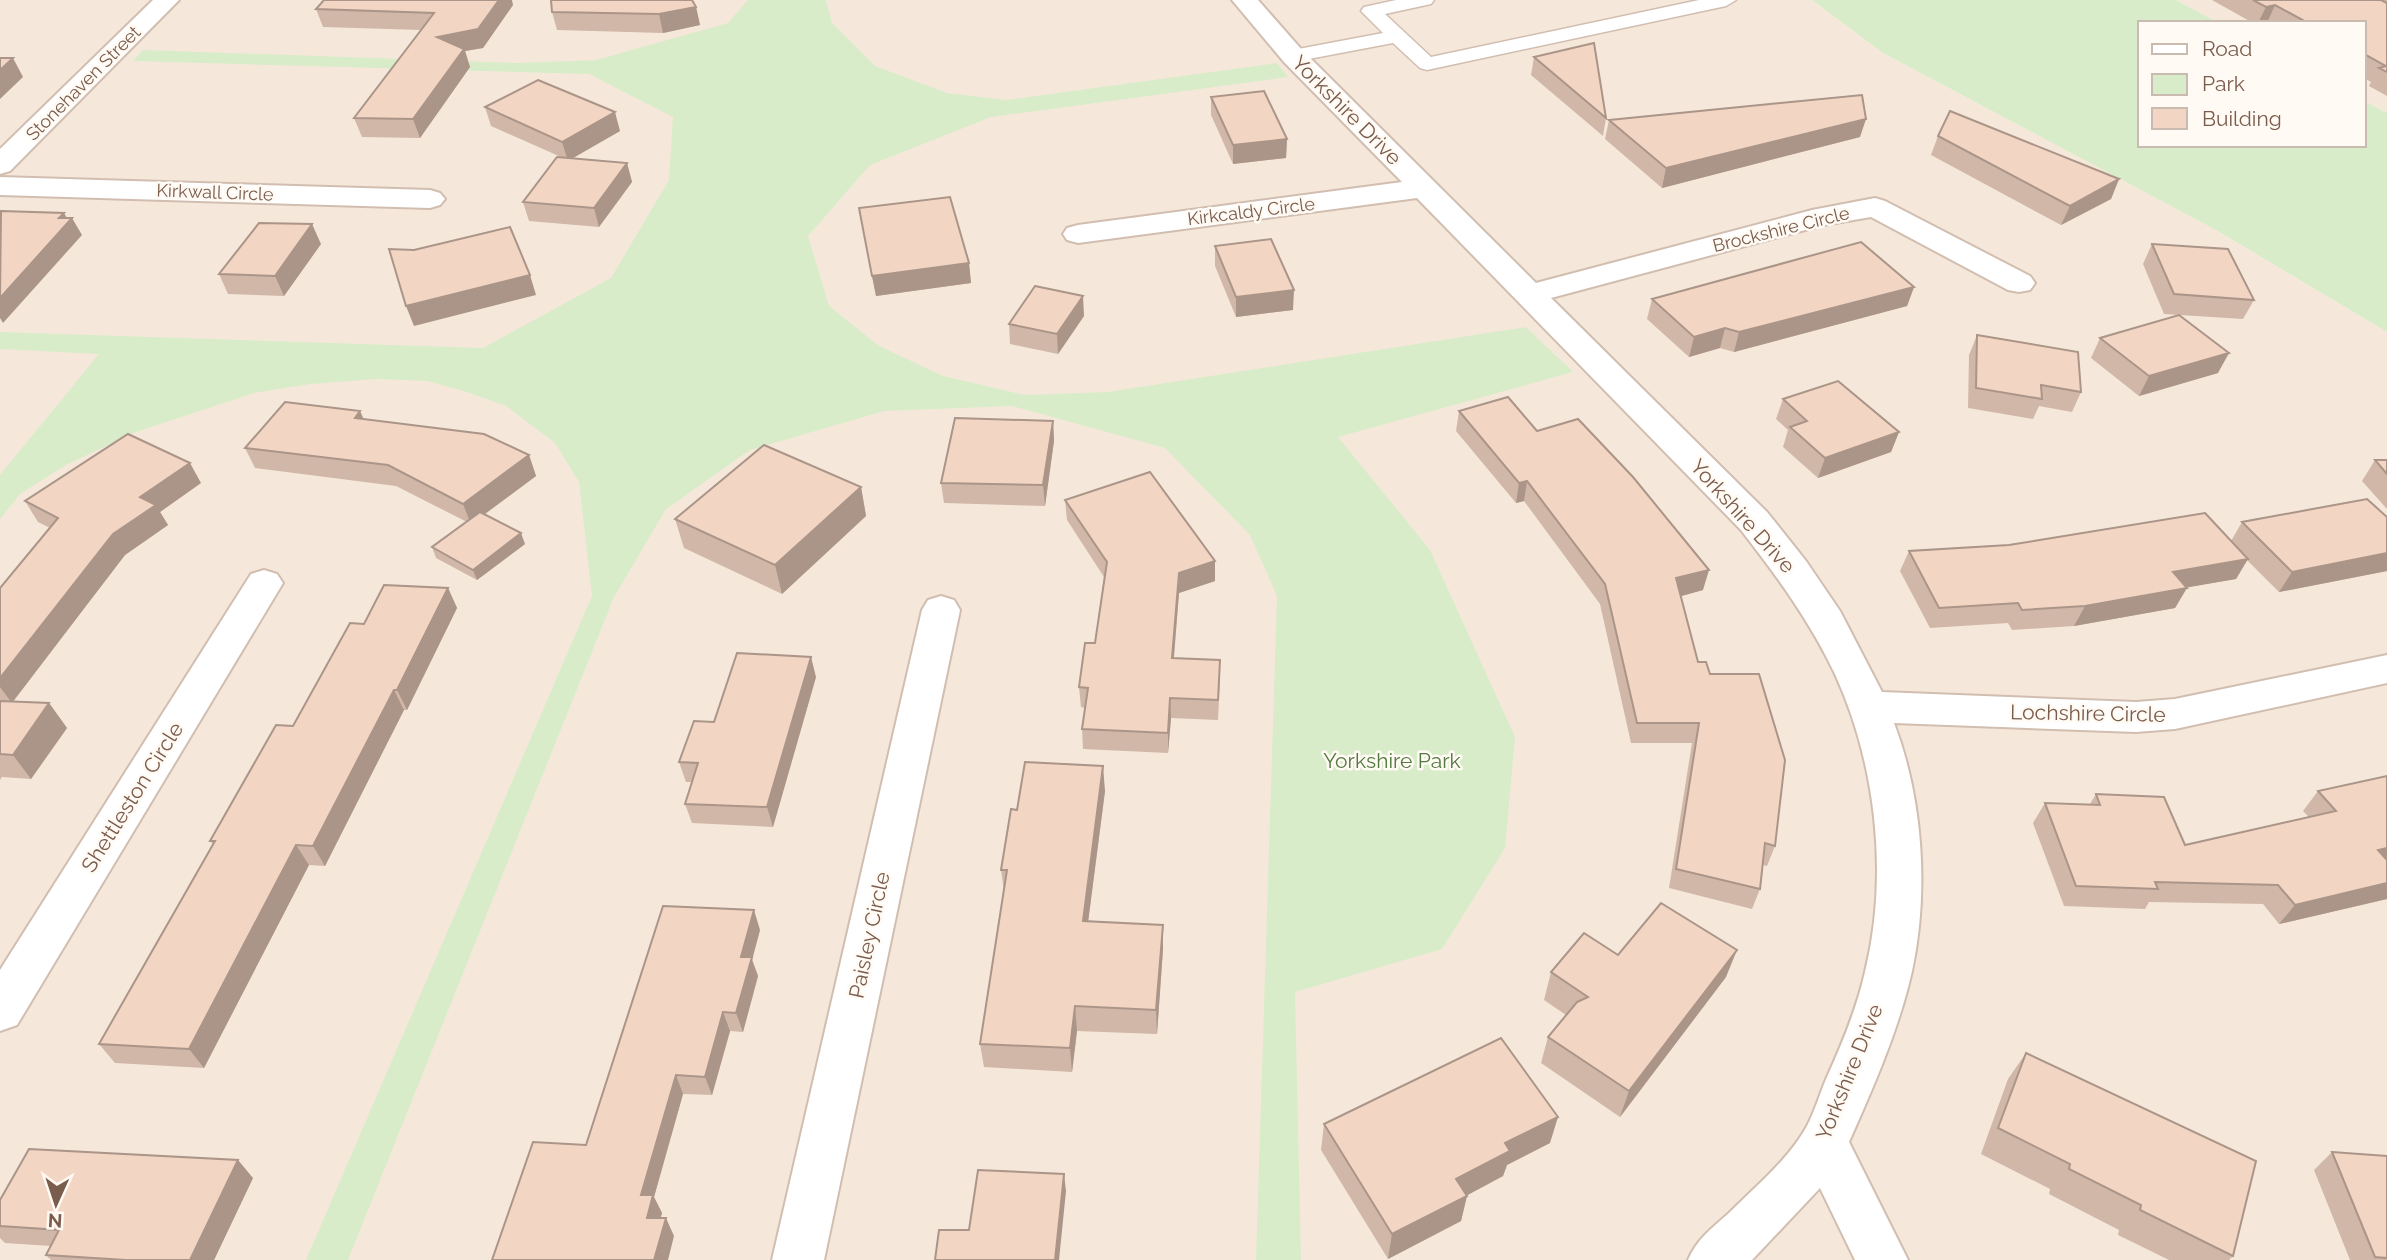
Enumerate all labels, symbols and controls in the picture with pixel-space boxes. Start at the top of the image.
street label: Stonehaven Street [21,21,145,145]
legend [2138,21,2366,147]
text: Road [2202,36,2252,61]
street label: Yorkshire Drive [1287,50,1407,170]
text: Park [2202,71,2245,96]
text: Building [2202,106,2282,131]
street label: Kirkwall Circle [156,179,274,205]
street label: Kirkcaldy Circle [1186,193,1316,229]
street label: Brockshire Circle [1710,202,1852,256]
street label: Yorkshire Drive [1685,454,1801,578]
street label: Lochshire Circle [2010,699,2166,727]
street label: Shettleston Circle [76,717,188,877]
park label: Yorkshire Park [1323,748,1461,773]
street label: Paisley Circle [843,870,895,1000]
street label: Yorkshire Drive [1810,1000,1888,1144]
north arrow [21,1169,91,1239]
text: N [47,1210,63,1232]

